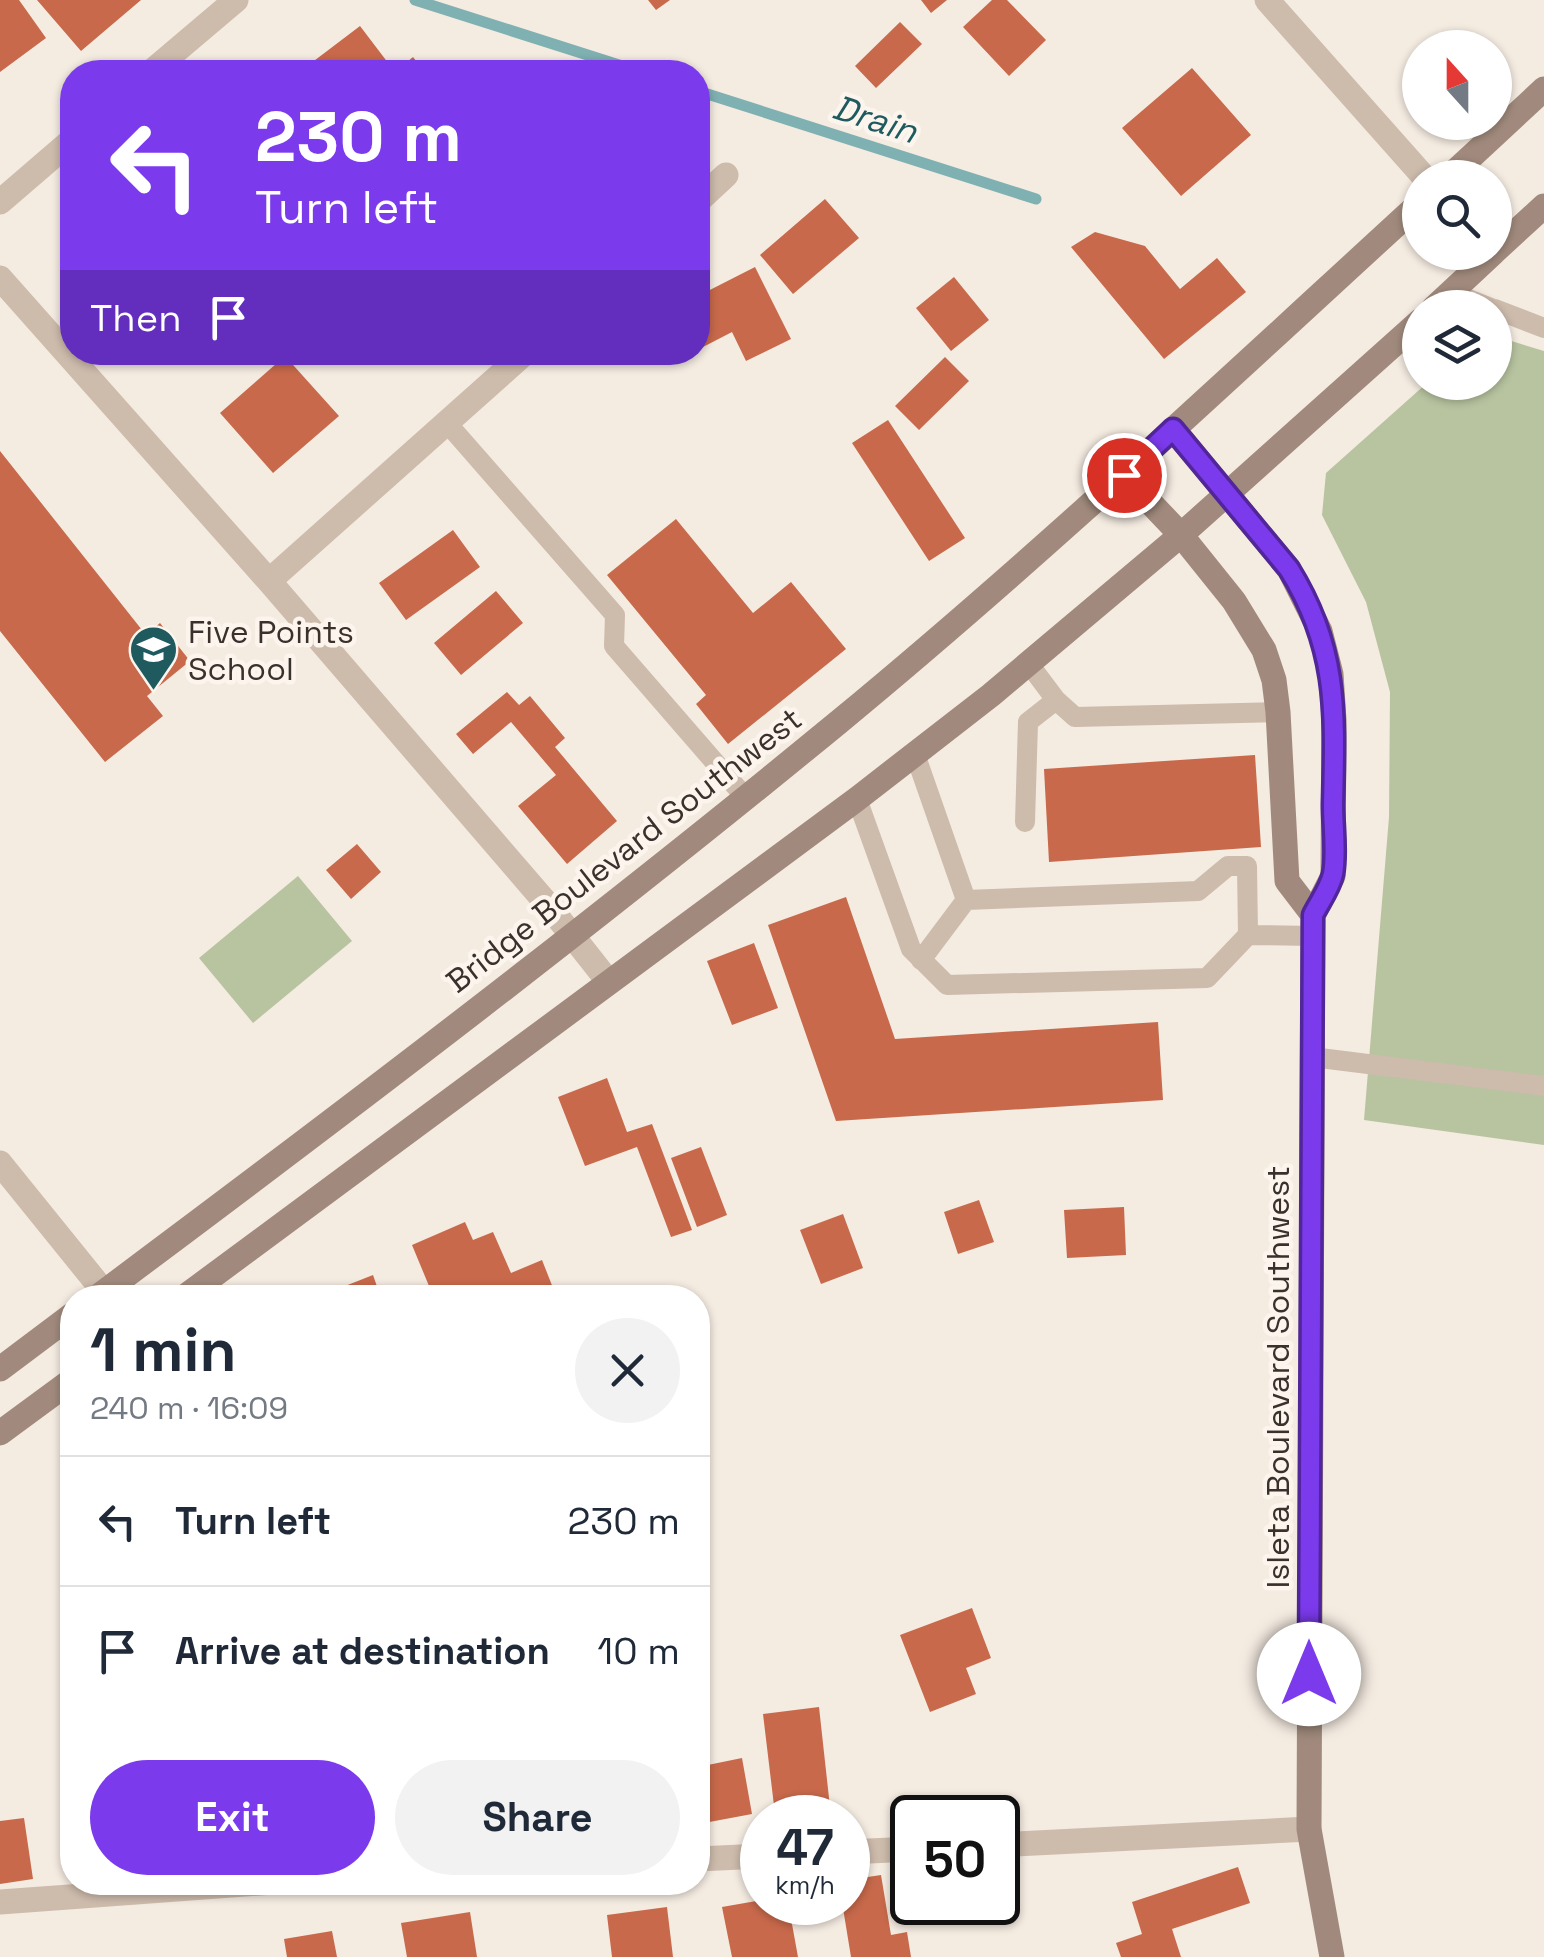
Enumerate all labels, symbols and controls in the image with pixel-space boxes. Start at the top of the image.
north arrow [1402,30,1512,140]
map controls [1402,30,1512,400]
water label: Drain [827,85,923,153]
text: 230 m [255,92,462,181]
icon: left [90,100,220,230]
button: search [1402,160,1512,270]
text: Turn left [255,179,438,236]
icon: arrive [201,290,256,345]
button: layers [1402,290,1512,400]
text: Then [90,294,181,342]
pin [1082,433,1167,518]
icon: arrive [1097,448,1152,503]
place label: Five Points School [188,612,354,689]
school or university icon: Five Points School [127,624,179,692]
street label: Bridge Boulevard Southwest [438,699,810,1001]
street label: Isleta Boulevard Southwest [1258,1166,1298,1588]
text: 1 min [90,1312,237,1389]
button: close [575,1318,680,1423]
text: 240 m · 16:09 [90,1388,288,1428]
icon: left [90,1494,145,1549]
text: Turn left [175,1497,331,1545]
text: 230 m [567,1497,680,1545]
position arrow [1257,1622,1361,1726]
icon: arrive [90,1624,145,1679]
text: Arrive at destination [175,1627,550,1675]
text: 10 m [597,1627,680,1675]
button: Exit [90,1760,375,1875]
button: Share [395,1760,680,1875]
speed limit sign: 50 [890,1795,1020,1925]
text: 47 [776,1816,834,1880]
text: km/h [775,1869,835,1901]

